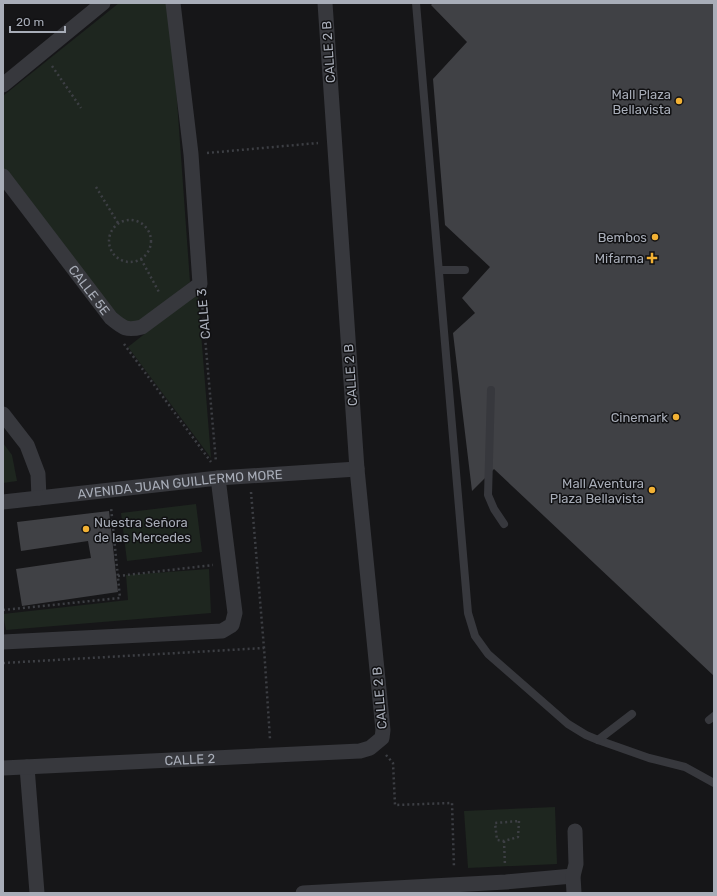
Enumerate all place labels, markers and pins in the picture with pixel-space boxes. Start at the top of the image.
place label: Mall Plaza Bellavista [612,87,671,117]
marker: Mall Plaza Bellavista [674,96,684,106]
place label: Bembos [598,230,647,245]
marker: Bembos [650,232,660,242]
place label: Mifarma [595,251,644,266]
marker: Mifarma [647,253,657,263]
place label: Cinemark [611,410,668,425]
marker: Cinemark [671,412,681,422]
place label: Mall Aventura Plaza Bellavista [550,476,644,506]
marker: Mall Aventura Plaza Bellavista [647,485,657,495]
place label: Nuestra Señora de las Mercedes [94,515,191,545]
marker: Nuestra Señora de las Mercedes [81,524,91,534]

